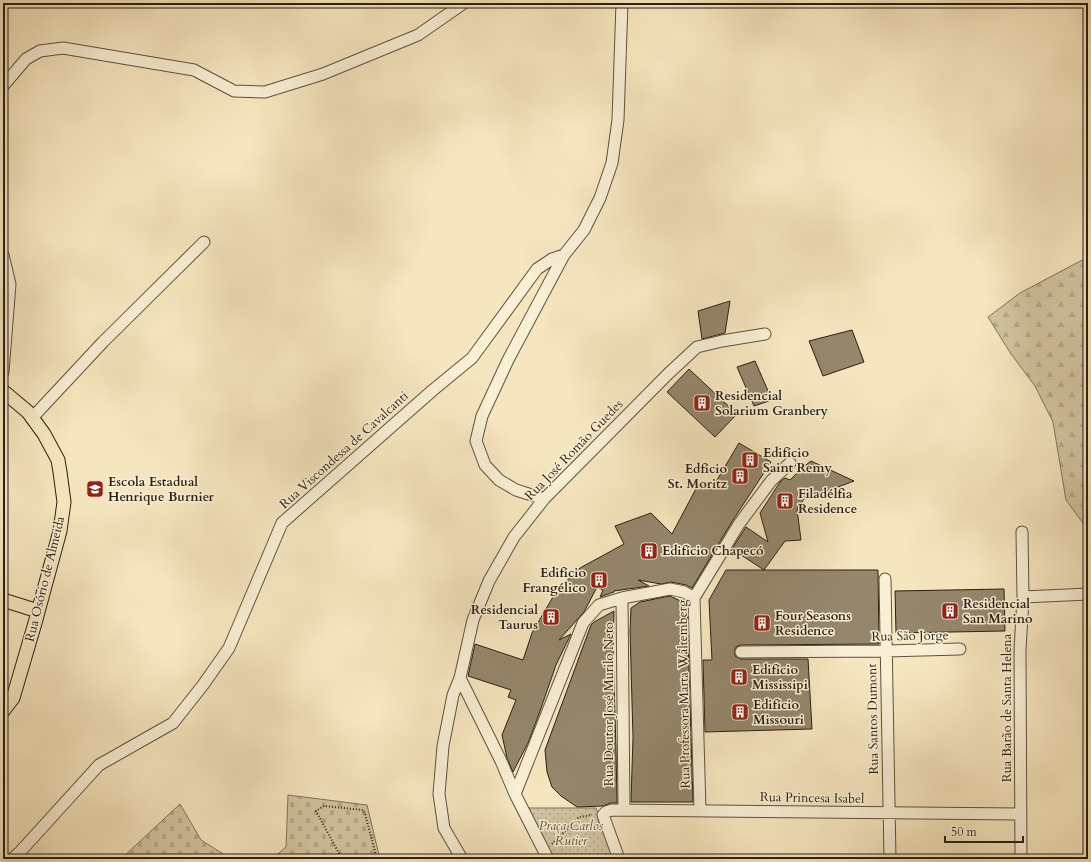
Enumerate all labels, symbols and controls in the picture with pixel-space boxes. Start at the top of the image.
street label: Rua Viscondessa de Cavalcanti [276,387,413,513]
place label: Residencial Solarium Granbery [715,387,829,420]
building icon: Residencial Solarium Granbery [692,393,712,413]
street label: Rua José Romão Guedes [521,396,627,504]
place label: Edifício Saint Remy [763,444,832,477]
building icon: Edifício Saint Remy [740,450,760,470]
place label: Edfício St. Moritz [668,460,728,493]
building icon: Edfício St. Moritz [730,466,750,486]
place label: Escola Estadual Henrique Burnier [108,473,215,506]
school or university icon: Escola Estadual Henrique Burnier [85,479,105,499]
place label: Filadélfia Residence [798,485,857,518]
building icon: Filadélfia Residence [775,491,795,511]
street label: Rua Osório de Almeida [21,514,69,644]
building icon: Edifício Chapecó [639,541,659,561]
place label: Edifício Chapecó [662,542,764,560]
place label: Edifício Frangélico [523,564,586,597]
building icon: Edifício Frangélico [589,570,609,590]
place label: Residencial San Marino [963,595,1033,628]
street label: Rua Professora Marta Waltemberg [673,599,695,789]
place label: Residencial Taurus [471,601,538,634]
building icon: Residencial San Marino [940,601,960,621]
building icon: Residencial Taurus [541,607,561,627]
place label: Four Seasons Residence [775,607,851,640]
building icon: Four Seasons Residence [752,613,772,633]
street label: Rua Doutor José Murilo Neto [600,622,618,786]
street label: Rua São Jorge [871,626,949,646]
street label: Rua Barão de Santa Helena [998,633,1016,782]
place label: Edifício Mississipi [752,661,808,694]
street label: Rua Santos Dumont [863,663,883,775]
building icon: Edifício Mississipi [729,667,749,687]
place label: Edifício Missouri [753,696,804,729]
building icon: Edifício Missouri [730,702,750,722]
street label: Rua Princesa Isabel [760,788,865,808]
park label: Praça Carlos Rutier [539,817,604,850]
scale bar [945,818,1023,844]
text: 50 m [951,824,978,840]

